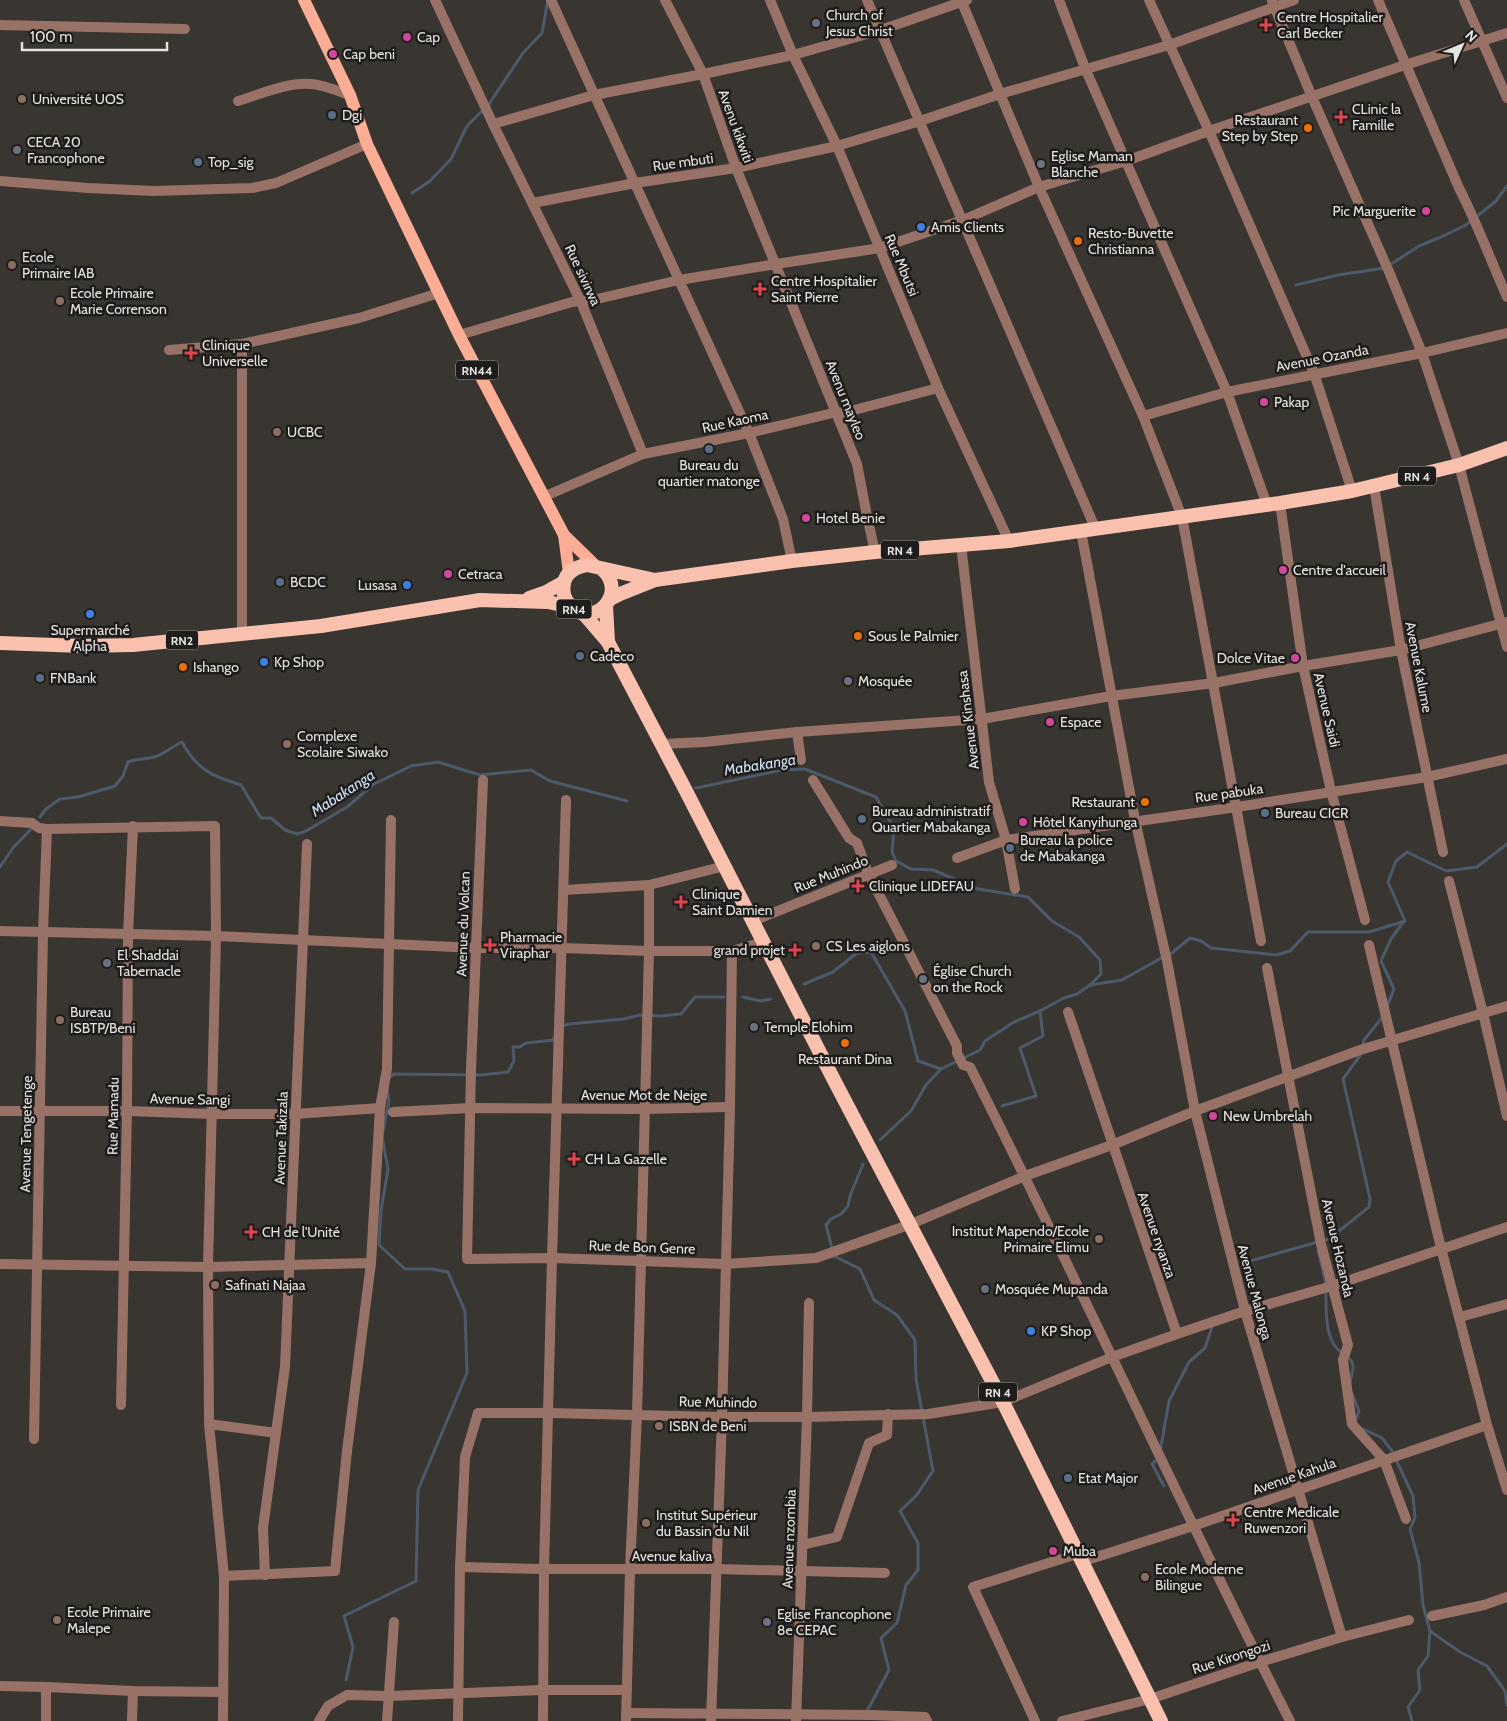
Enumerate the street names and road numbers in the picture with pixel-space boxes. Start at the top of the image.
street label: Avenu kikwiti [714,87,758,165]
street label: Rue mbuti [652,149,714,175]
street label: Rue Mbutsi [881,231,923,299]
street label: Rue sivirwa [561,241,605,309]
street label: Avenue Ozanda [1274,340,1370,376]
street label: Avenu mayleo [822,358,870,443]
road number: RN44 [456,360,498,380]
street label: Rue Kaoma [700,405,770,437]
road number: RN 4 [1398,466,1436,486]
road number: RN 4 [881,540,919,560]
road number: RN4 [556,600,592,618]
street label: Avenue Kalume [1401,620,1437,714]
road number: RN2 [166,630,198,650]
street label: Avenue Kinshasa [953,669,983,770]
street label: Avenue Saidi [1310,671,1344,749]
street label: Rue pabuka [1194,779,1264,807]
street label: Rue Muhindo [791,851,871,897]
street label: Avenue du Volcan [452,871,474,977]
street label: Avenue Tengetenge [16,1075,36,1193]
street label: Rue Mamadu [103,1077,123,1155]
street label: Avenue Mot de Neige [581,1086,707,1104]
street label: Avenue Sangi [150,1089,230,1109]
street label: Avenue Takizala [270,1091,292,1185]
street label: Avenue nyanza [1134,1190,1180,1281]
street label: Avenue Hozanda [1318,1197,1358,1299]
street label: Rue de Bon Genre [588,1236,696,1258]
street label: Avenue Malonga [1234,1242,1276,1342]
road number: RN 4 [979,1382,1017,1401]
street label: Rue Muhindo [679,1392,758,1412]
street label: Avenue Kahula [1250,1453,1338,1499]
street label: Avenue nzombia [778,1489,800,1589]
street label: Avenue kaliva [632,1547,712,1565]
street label: Rue Kirongozi [1190,1636,1272,1678]

